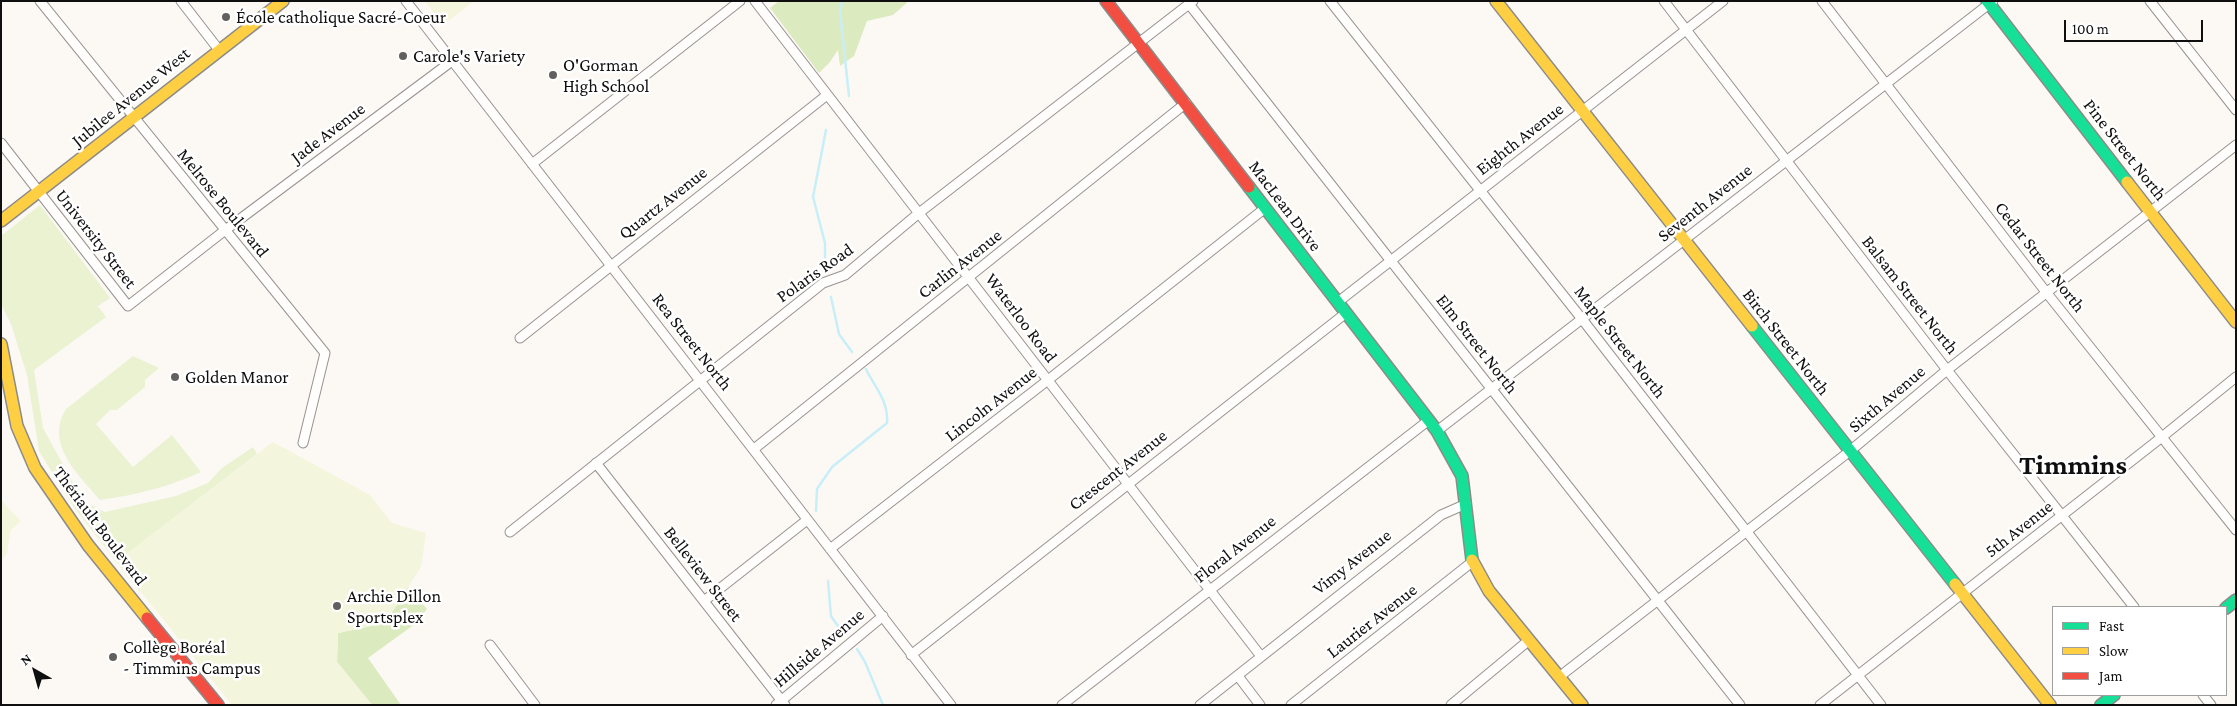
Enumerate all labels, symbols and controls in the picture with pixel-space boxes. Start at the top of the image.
place label: École catholique Sacré-Coeur [236,6,446,28]
scale bar [2067,10,2206,42]
marker: École catholique Sacré-Coeur [220,11,232,23]
text: 100 m [2072,21,2109,37]
street label: Jubilee Avenue West [67,43,195,151]
place label: Carole's Variety [413,45,525,67]
marker: Carole's Variety [397,50,409,62]
place label: O'Gorman High School [563,54,649,96]
marker: O'Gorman High School [547,69,559,81]
street label: Pine Street North [2079,95,2171,205]
street label: Jade Avenue [287,98,369,168]
street label: Eighth Avenue [1472,98,1568,180]
street label: Melrose Boulevard [173,144,273,262]
street label: MacLean Drive [1244,156,1326,256]
street label: Seventh Avenue [1653,159,1757,247]
street label: Quartz Avenue [614,162,712,244]
street label: University Street [51,185,141,293]
street label: Cedar Street North [1990,197,2090,317]
street label: Carlin Avenue [914,225,1006,303]
street label: Balsam Street North [1857,231,1963,359]
street label: Polaris Road [772,239,858,307]
street label: Waterloo Road [980,269,1062,367]
street label: Maple Street North [1569,281,1671,403]
street label: Birch Street North [1738,284,1834,400]
street label: Rea Street North [647,289,737,395]
street label: Elm Street North [1431,290,1523,398]
street label: Lincoln Avenue [941,361,1041,447]
street label: Sixth Avenue [1844,361,1930,437]
place label: Golden Manor [185,366,289,388]
marker: Golden Manor [169,371,181,383]
street label: Crescent Avenue [1064,425,1172,515]
district label: Timmins [2019,448,2127,482]
street label: Thériault Boulevard [48,462,152,590]
street label: 5th Avenue [1981,496,2057,562]
street label: Floral Avenue [1190,510,1280,588]
street label: Belleview Street [659,522,747,626]
street label: Vimy Avenue [1308,525,1396,599]
street label: Laurier Avenue [1323,579,1421,663]
place label: Archie Dillon Sportsplex [347,585,441,628]
marker: Archie Dillon Sportsplex [331,600,343,612]
street label: Hillside Avenue [769,604,869,692]
legend [2052,606,2227,696]
text: Fast [2099,618,2124,634]
place label: Collège Boréal - Timmins Campus [123,636,261,679]
text: Slow [2099,643,2128,659]
north arrow [10,646,60,696]
text: N [17,650,34,668]
marker: Collège Boréal - Timmins Campus [107,651,119,663]
text: Jam [2099,668,2122,684]

